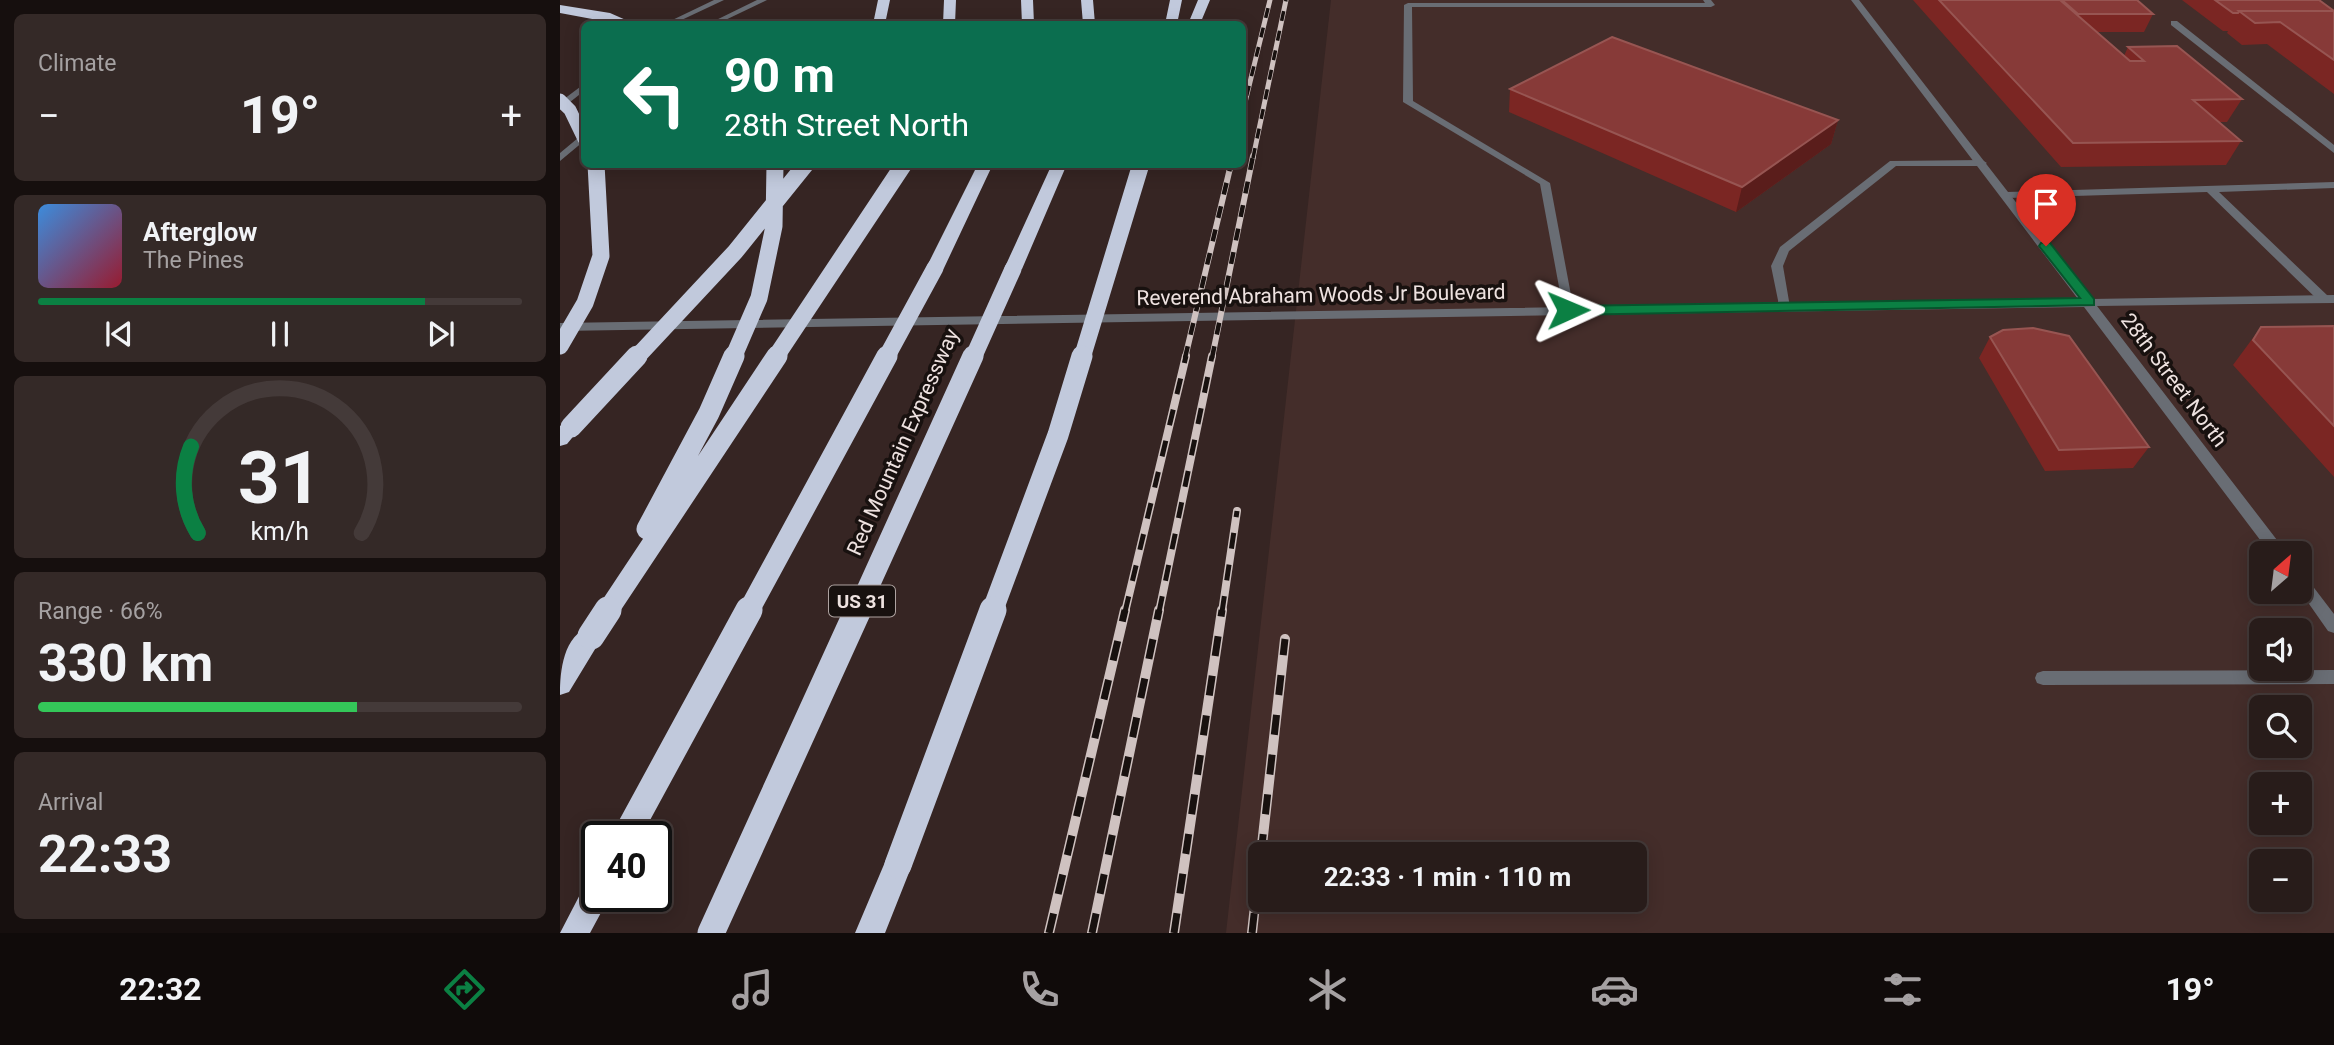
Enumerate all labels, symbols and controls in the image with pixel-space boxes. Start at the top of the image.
text: 90 m [724,47,835,104]
icon: left [609,49,700,140]
text: Climate [38,50,117,77]
text: 19° [240,85,320,146]
text: − [38,94,60,138]
text: + [500,94,522,138]
text: 28th Street North [724,106,969,144]
pin [2016,174,2076,246]
icon: arrive [2027,185,2065,223]
text: Afterglow [143,217,257,247]
text: The Pines [143,247,244,274]
position arrow [1531,273,1605,347]
street label: Reverend Abraham Woods Jr Boulevard [1136,280,1506,310]
street label: 28th Street North [2116,309,2232,451]
icon: previous [100,315,138,353]
icon: pause [261,315,299,353]
icon: next [422,315,460,353]
street label: Red Mountain Expressway [842,325,964,559]
text: 31 [238,435,322,521]
text: km/h [251,516,309,545]
north arrow [2249,541,2312,604]
map controls [2249,541,2312,912]
road number: US 31 [829,586,895,616]
text: Range · 66% [38,598,163,625]
button: sound [2249,618,2312,681]
text: 330 km [38,633,213,694]
button: search [2249,695,2312,758]
button: + [2249,772,2312,835]
text: Arrival [38,789,103,816]
speed limit sign: 40 [581,821,672,912]
text: 22:33 [38,824,172,885]
button: − [2249,849,2312,912]
text: 22:33 · 1 min · 110 m [1324,862,1571,892]
icon: directions [440,965,489,1014]
icon: music [728,965,777,1014]
icon: phone [1015,965,1064,1014]
icon: climate [1303,965,1352,1014]
icon: car [1590,965,1639,1014]
icon: filters [1878,965,1927,1014]
text: 22:32 [119,970,202,1008]
text: 19° [2165,970,2215,1008]

